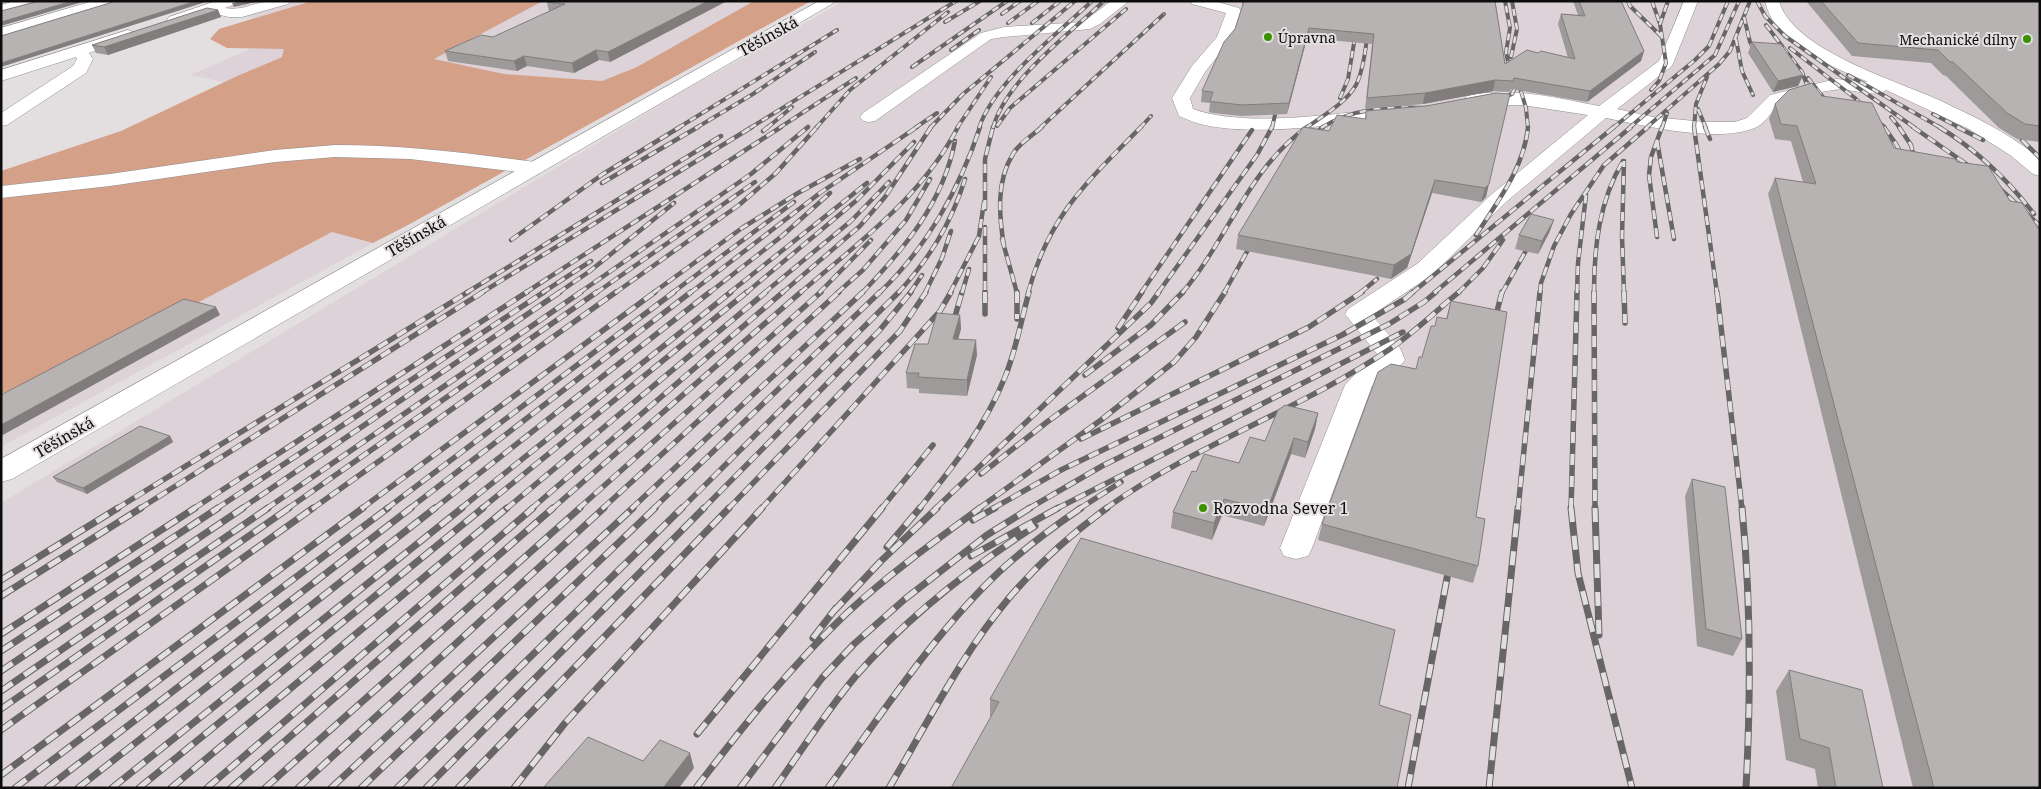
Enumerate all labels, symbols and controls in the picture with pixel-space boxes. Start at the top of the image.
street label: Těšínská [734,10,802,62]
place label: Úpravna [1278,28,1336,47]
place label: Mechanické dílny [1899,30,2017,49]
marker: Úpravna [1262,31,1274,43]
marker: Mechanické dílny [2021,33,2033,45]
street label: Těšínská [382,210,450,262]
street label: Těšínská [30,411,98,463]
place label: Rozvodna Sever 1 [1213,497,1348,519]
marker: Rozvodna Sever 1 [1197,502,1209,514]

